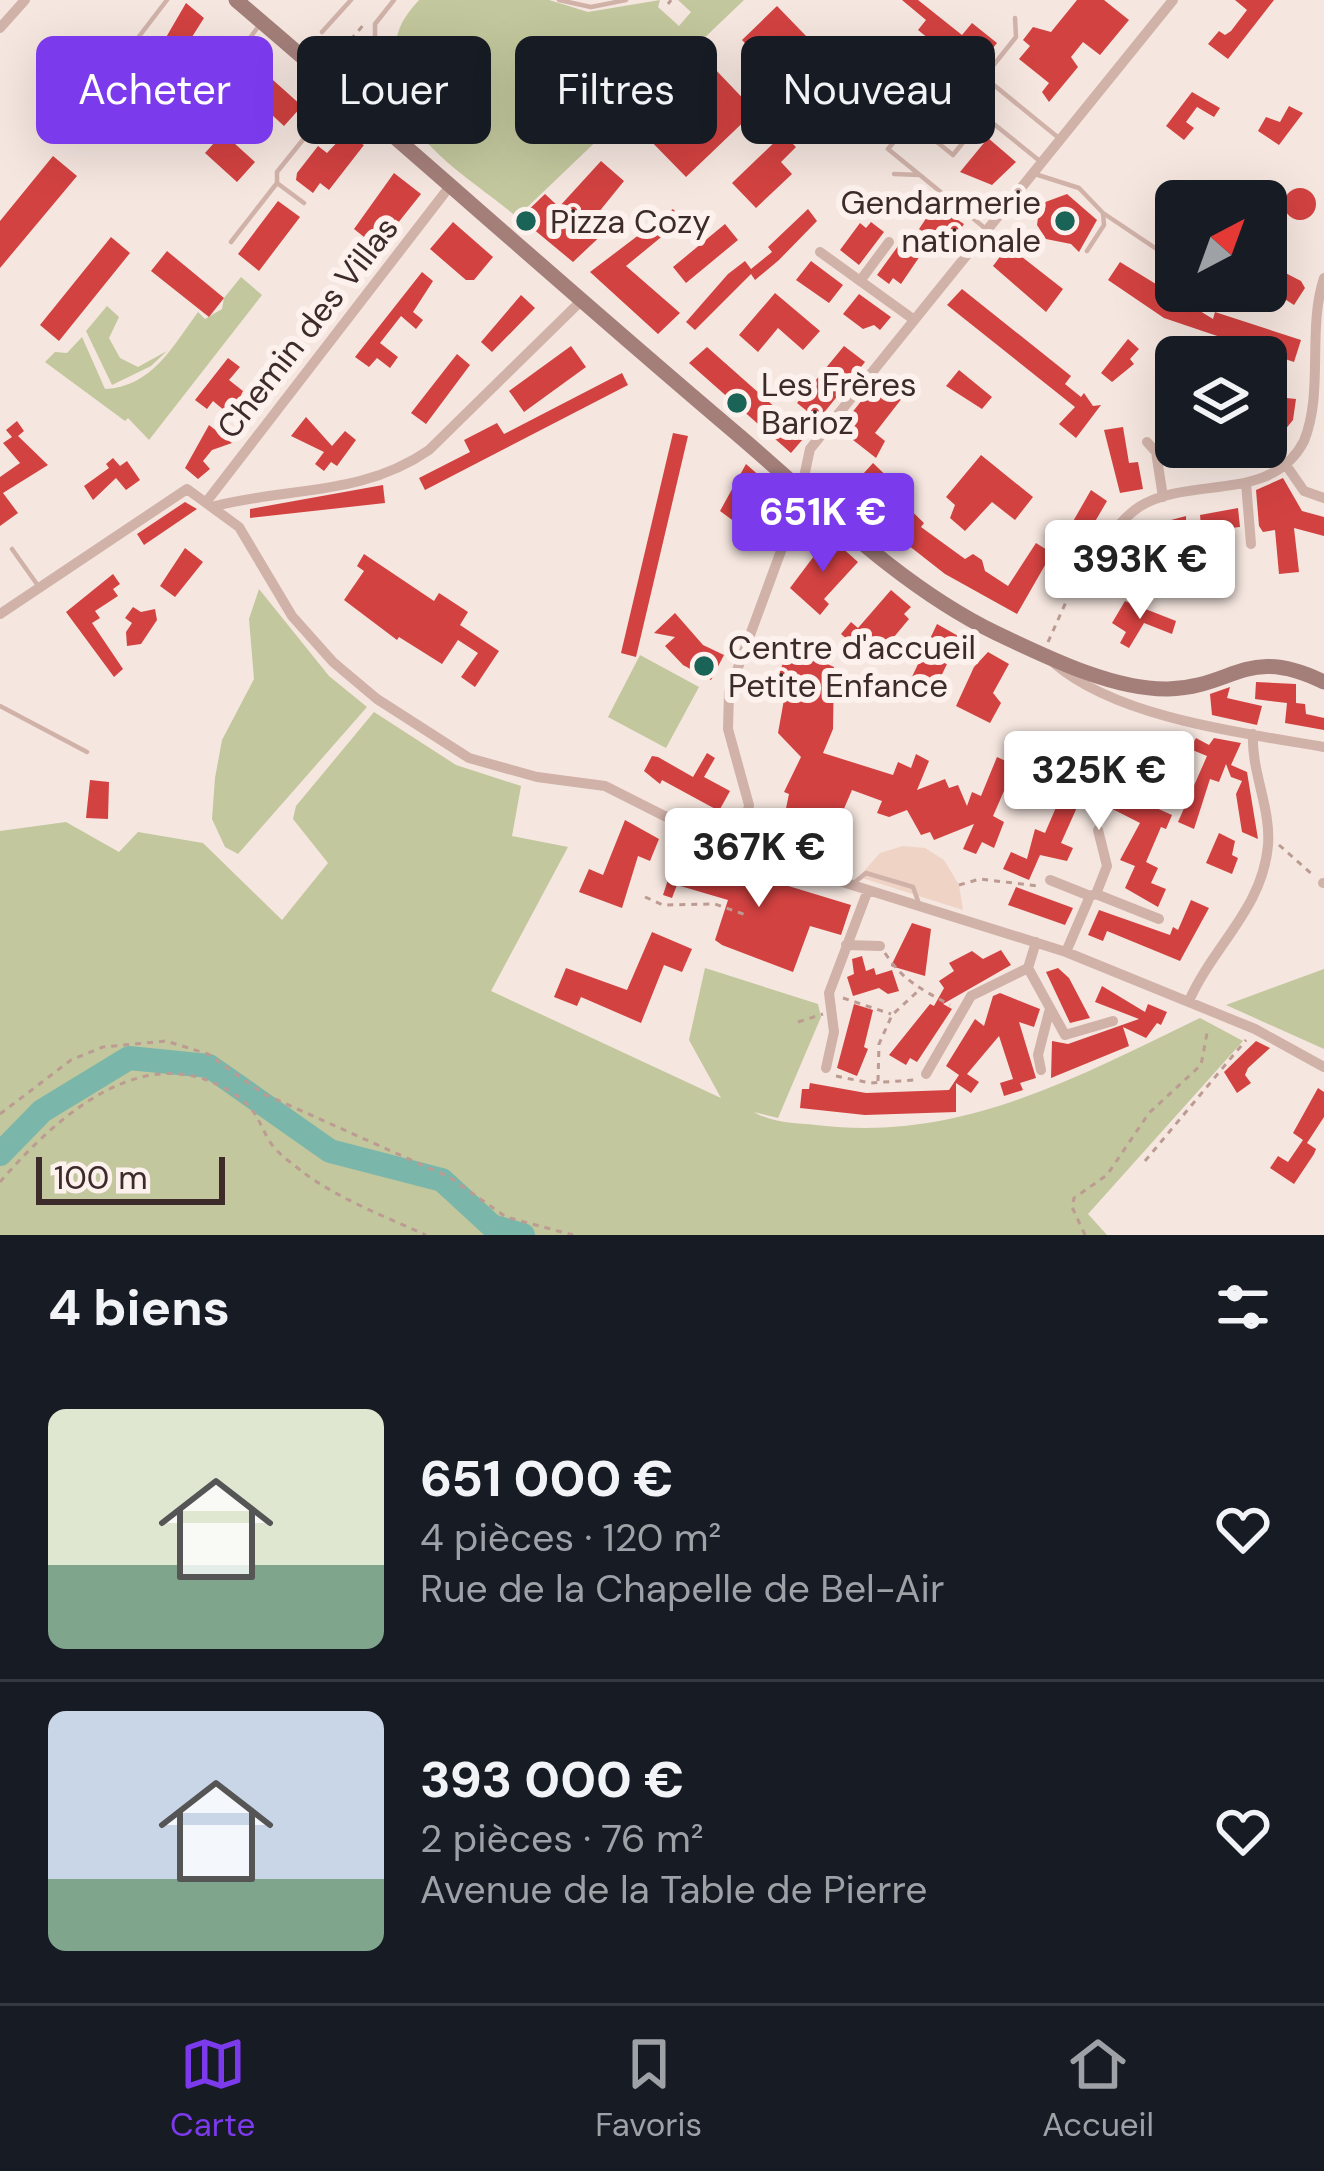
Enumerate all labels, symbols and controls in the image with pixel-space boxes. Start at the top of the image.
chip: Acheter [36,36,273,144]
chip: Louer [297,36,491,144]
chip: Filtres [515,36,717,144]
chip: Nouveau [741,36,995,144]
north arrow [1155,180,1287,312]
map controls [1155,180,1287,468]
place label: Gendarmerie nationale [840,181,1041,262]
place label: Pizza Cozy [550,200,711,243]
street label: Chemin des Villas [207,208,408,447]
marker: Pizza Cozy [513,208,539,234]
marker: Gendarmerie nationale [1052,208,1078,234]
button: layers [1155,336,1287,468]
place label: Les Frères Barioz [761,363,917,444]
marker: Les Frères Barioz [724,390,750,416]
pin: 651K € [725,473,921,575]
text: 651K € [759,486,887,537]
pin: 393K € [1042,520,1238,622]
text: 393K € [1072,533,1208,584]
place label: Centre d'accueil Petite Enfance [728,626,976,707]
marker: Centre d'accueil Petite Enfance [691,653,717,679]
pin: 325K € [1001,731,1197,833]
text: 325K € [1031,744,1167,795]
pin: 367K € [661,808,857,910]
text: 367K € [692,821,826,872]
scale bar [36,1151,225,1204]
text: 100 m [54,1156,148,1199]
text: 4 biens [48,1274,230,1341]
icon: filters [1210,1274,1276,1340]
text: 651 000 € [420,1445,674,1512]
icon: home [144,1457,288,1601]
icon: heart [1210,1496,1276,1562]
text: 4 pièces · 120 m² [420,1512,721,1563]
text: Rue de la Chapelle de Bel-Air [420,1563,944,1614]
text: 393 000 € [420,1746,684,1813]
icon: home [144,1759,288,1903]
icon: heart [1210,1798,1276,1864]
text: 2 pièces · 76 m² [420,1813,704,1864]
text: Avenue de la Table de Pierre [420,1864,927,1915]
tab: Carte [170,2031,255,2146]
tab: Favoris [595,2031,702,2146]
tab: Accueil [1042,2031,1154,2146]

